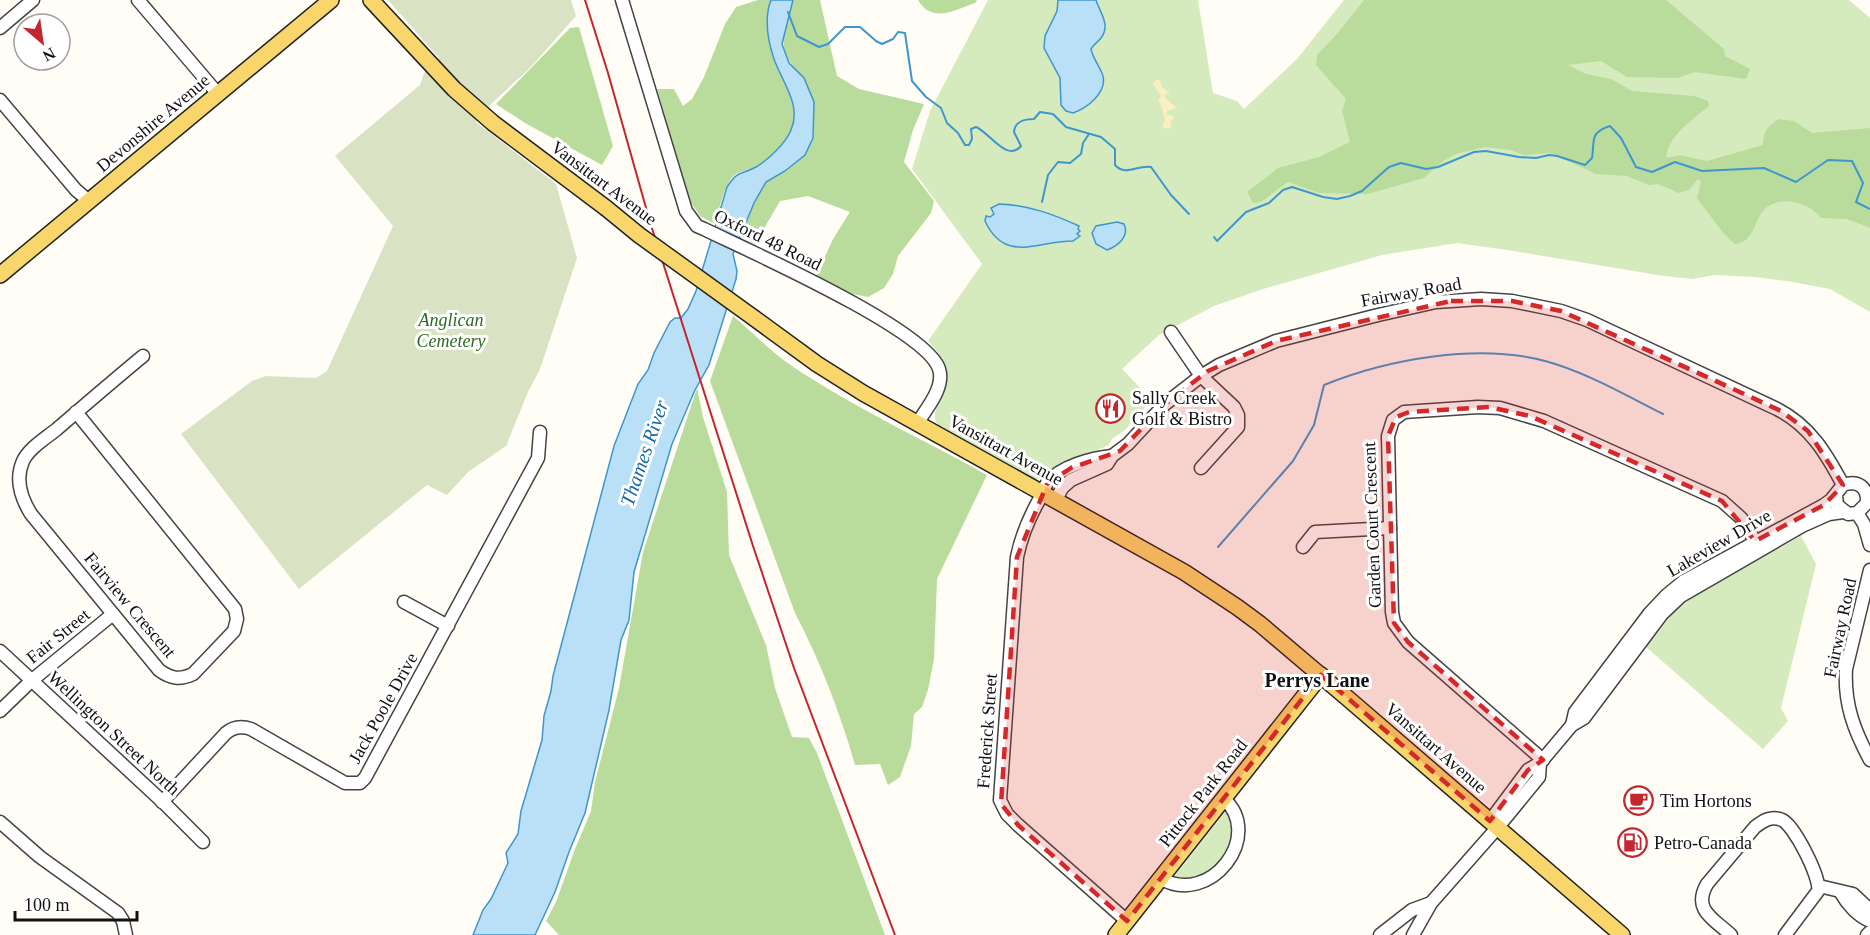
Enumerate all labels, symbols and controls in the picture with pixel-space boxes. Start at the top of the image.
north arrow [12,12,72,72]
text: N [39,44,58,65]
street label: Devonshire Avenue [93,70,213,176]
street label: Vansittart Avenue [547,137,661,229]
street label: Oxford 48 Road [711,205,825,275]
street label: Fairway Road [1359,273,1463,311]
park label: Anglican Cemetery [417,310,485,351]
place label: Sally Creek Golf & Bistro [1132,388,1232,429]
restaurant icon: Sally Creek Golf & Bistro [1095,392,1127,424]
water label: Thames River [616,397,672,509]
street label: Vansittart Avenue [946,410,1066,490]
street label: Garden Court Crescent [1359,442,1385,608]
street label: Lakeview Drive [1664,505,1774,581]
street label: Fairview Crescent [80,548,180,662]
street label: Fairway Road [1820,576,1860,680]
street label: Fair Street [22,604,94,668]
street label: Jack Poole Drive [344,649,422,767]
street label: Wellington Street North [44,667,184,799]
district label: Perrys Lane [1265,669,1370,692]
street label: Frederick Street [973,673,1001,789]
street label: Vansittart Avenue [1381,699,1491,797]
street label: Pittock Park Road [1155,735,1251,851]
cafe icon: Tim Hortons [1623,785,1655,817]
place label: Tim Hortons [1660,791,1752,811]
fuel station icon: Petro-Canada [1617,827,1649,859]
place label: Petro-Canada [1654,833,1752,853]
scale bar [15,884,136,922]
text: 100 m [24,895,70,915]

